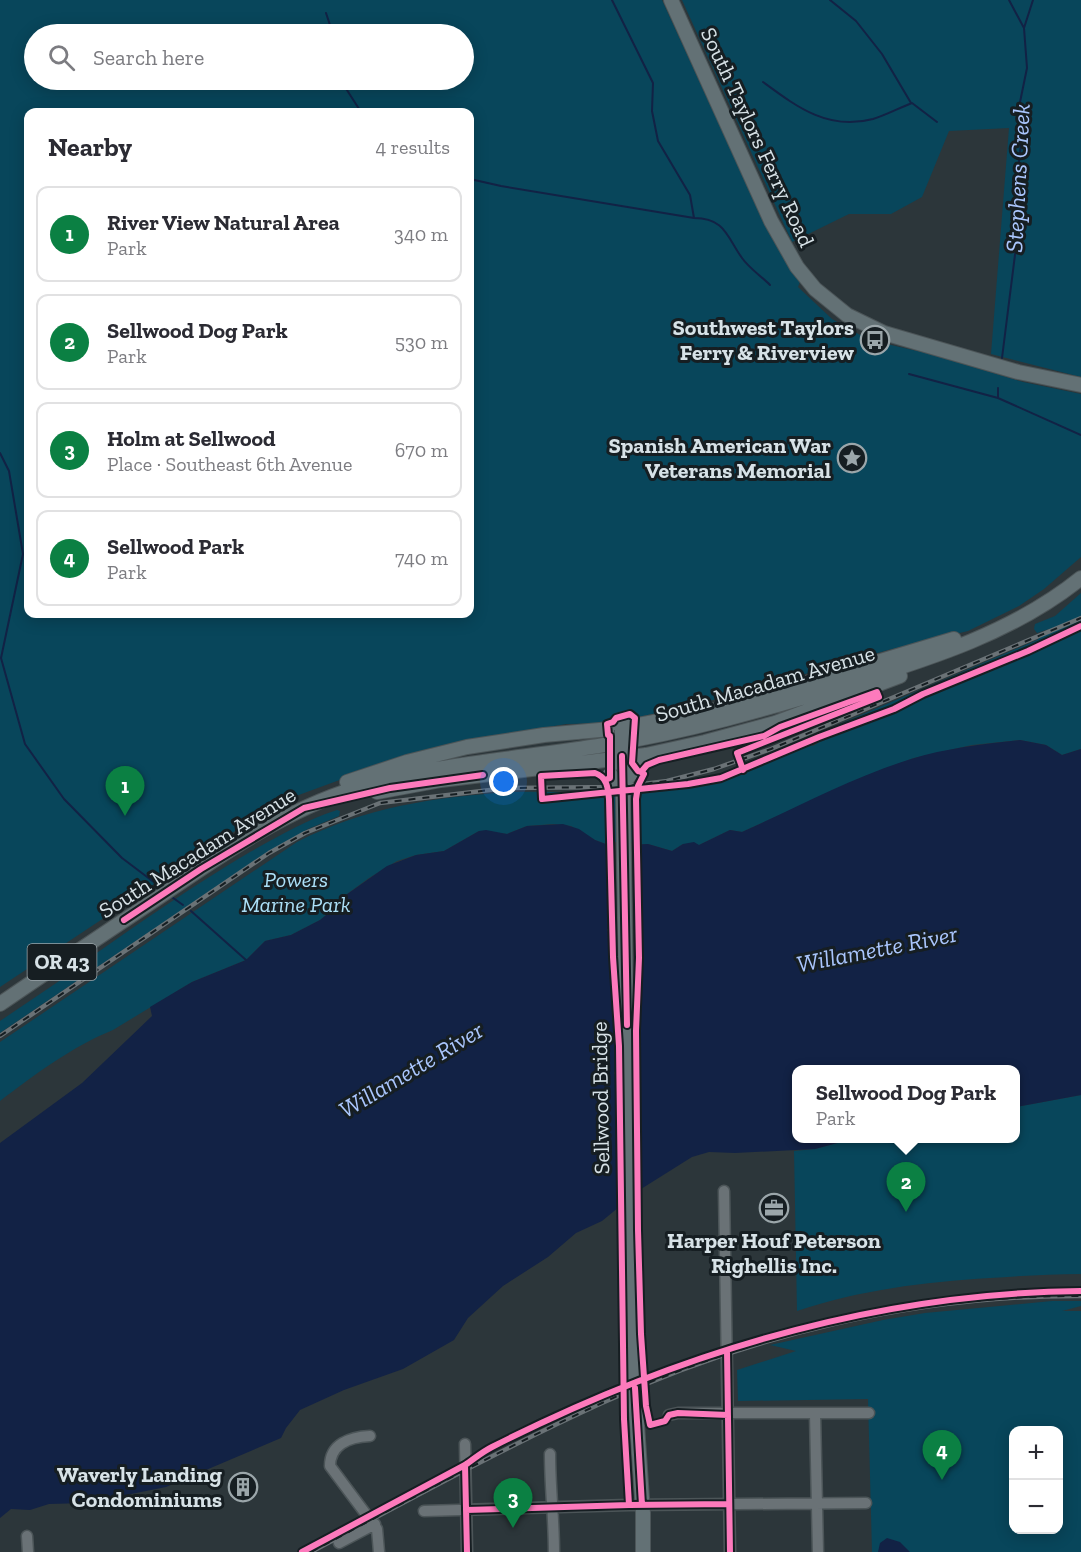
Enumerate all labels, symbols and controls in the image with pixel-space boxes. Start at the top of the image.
street label: South Taylors Ferry Road [695,23,820,251]
search box [24,24,474,90]
icon: search [45,41,78,74]
text: Search here [93,44,204,71]
water label: Stephens Creek [999,102,1036,253]
text: Nearby [48,131,132,163]
text: 4 results [375,135,450,159]
text: River View Natural Area [107,209,340,236]
text: 1 [65,222,74,246]
text: 340 m [394,222,448,246]
text: Park [107,236,147,260]
place label: Southwest Taylors Ferry & Riverview [673,314,854,366]
text: Sellwood Dog Park [107,317,288,344]
bus stop icon: Southwest Taylors Ferry & Riverview [859,324,891,356]
text: 2 [64,330,75,354]
text: 530 m [395,330,448,354]
text: Park [107,344,147,368]
text: Holm at Sellwood [107,425,276,452]
place label: Spanish American War Veterans Memorial [608,432,831,484]
text: 3 [64,438,75,462]
text: 670 m [395,438,448,462]
place icon: Spanish American War Veterans Memorial [836,442,868,474]
text: Place · Southeast 6th Avenue [107,452,352,476]
text: Sellwood Park [107,533,244,560]
text: 4 [64,546,75,570]
text: 740 m [395,546,448,570]
text: Park [107,560,147,584]
street label: South Macadam Avenue [652,639,878,728]
pin: 1 [106,766,144,816]
your location [489,767,518,796]
street label: South Macadam Avenue [94,781,301,924]
park label: Powers Marine Park [241,866,351,918]
water label: Willamette River [794,919,960,978]
road number: OR 43 [28,944,97,980]
water label: Willamette River [333,1015,489,1124]
street label: Sellwood Bridge [586,1021,615,1175]
popup [792,1065,1020,1143]
text: Sellwood Dog Park [816,1079,996,1106]
text: Park [816,1106,855,1130]
pin: 2 [886,1162,926,1212]
office icon: Harper Houf Peterson Righellis Inc. [758,1192,790,1224]
place label: Harper Houf Peterson Righellis Inc. [667,1227,881,1279]
map controls [1009,1426,1063,1534]
button: + [1009,1426,1063,1480]
pin: 4 [922,1430,962,1480]
place label: Waverly Landing Condominiums [57,1461,222,1513]
building icon: Waverly Landing Condominiums [227,1471,259,1503]
pin: 3 [494,1478,532,1528]
button: − [1009,1480,1063,1534]

